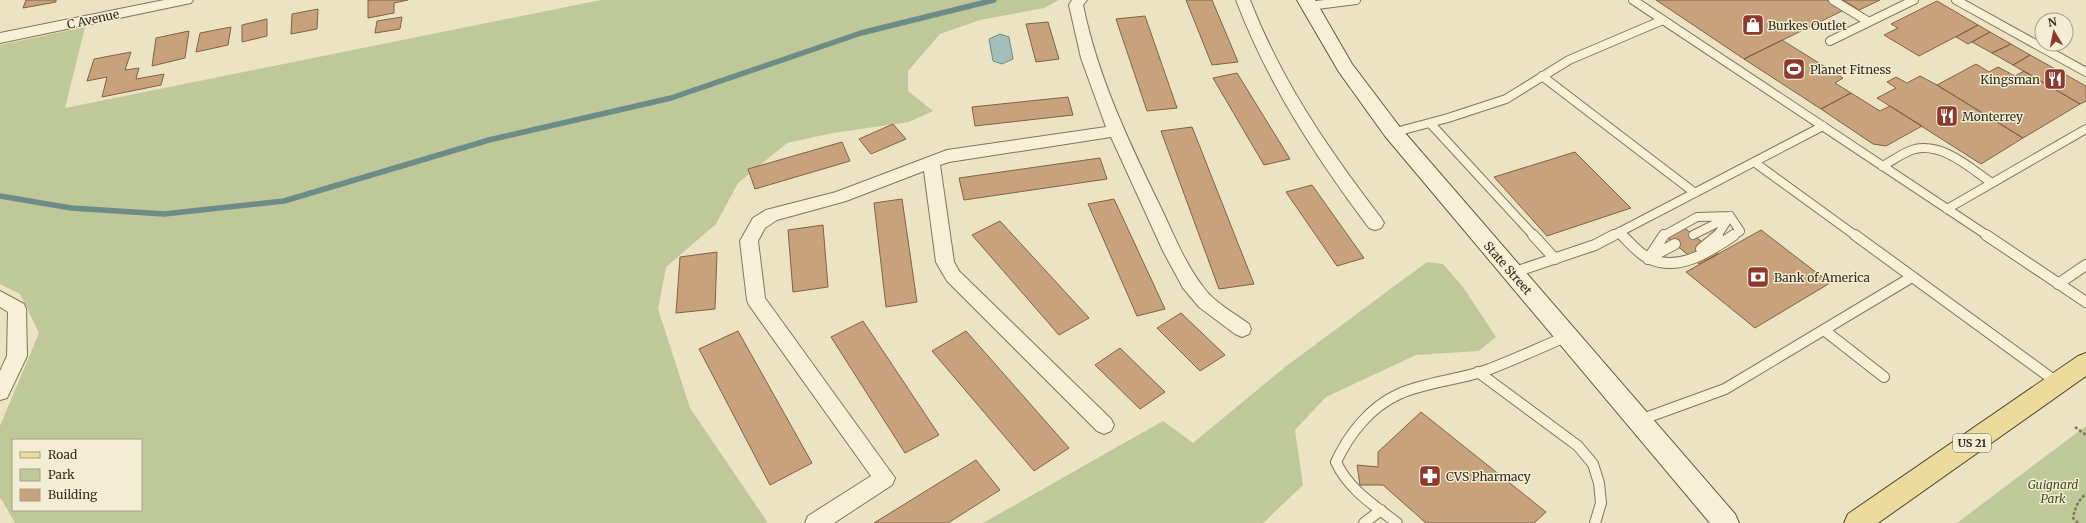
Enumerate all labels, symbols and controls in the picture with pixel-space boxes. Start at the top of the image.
street label: C Avenue [66,6,120,32]
shop icon: Burkes Outlet [1740,12,1766,38]
north arrow [2034,12,2074,52]
text: N [2047,14,2058,30]
place label: Burkes Outlet [1768,18,1847,33]
sports icon: Planet Fitness [1781,56,1807,82]
place label: Planet Fitness [1810,62,1891,77]
restaurant icon: Kingsman [2042,66,2068,92]
place label: Kingsman [1980,72,2040,87]
restaurant icon: Monterrey [1934,103,1960,129]
place label: Monterrey [1962,109,2023,124]
street label: State Street [1481,238,1536,298]
bank icon: Bank of America [1745,264,1771,290]
place label: Bank of America [1774,270,1870,285]
road number: US 21 [1953,434,1991,452]
legend [12,439,142,511]
text: Road [48,447,77,462]
pharmacy icon: CVS Pharmacy [1417,463,1443,489]
text: Park [48,467,75,482]
place label: CVS Pharmacy [1446,469,1531,484]
park label: Guignard Park [2028,477,2078,506]
text: Building [48,487,98,502]

